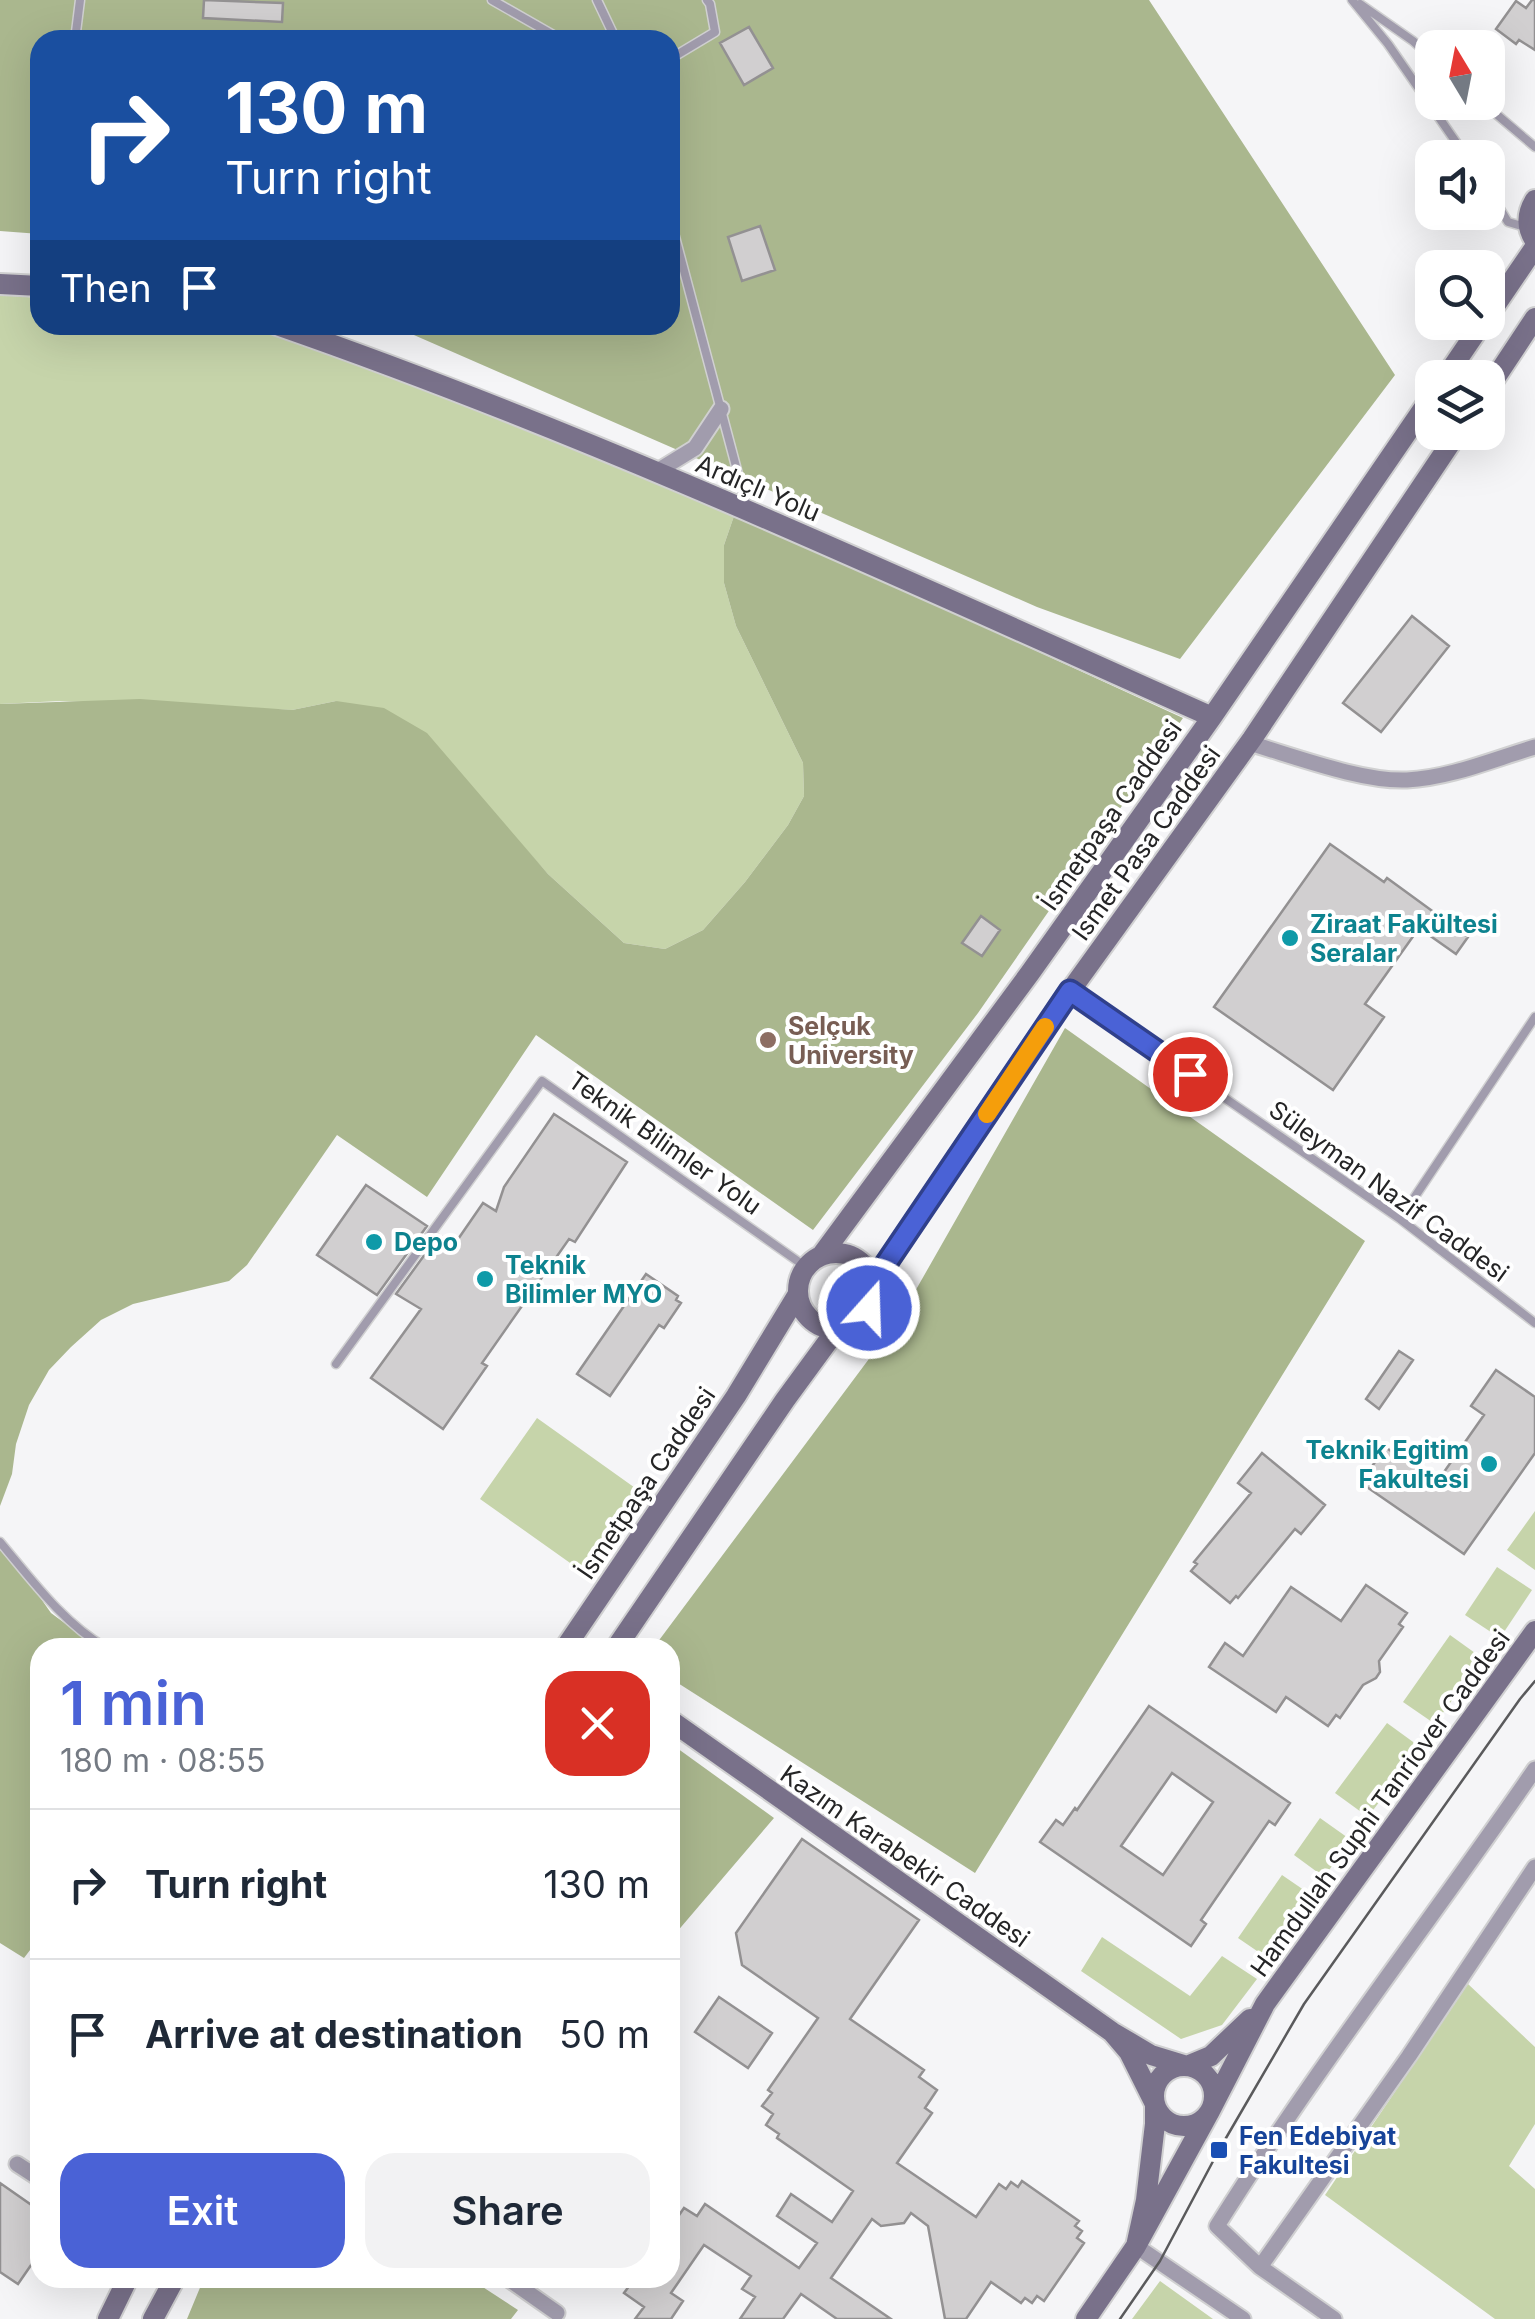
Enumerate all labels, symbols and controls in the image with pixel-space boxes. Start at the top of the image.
north arrow [1415,30,1505,120]
map controls [1415,30,1505,450]
text: 130 m [225,65,428,150]
icon: right [60,70,190,200]
button: sound [1415,140,1505,230]
text: Turn right [225,150,432,205]
button: search [1415,250,1505,340]
icon: arrive [172,260,227,315]
text: Then [60,265,152,311]
button: layers [1415,360,1505,450]
street label: Ardıçlı Yolu [691,448,825,528]
street label: İsmetpaşa Caddesi [1033,714,1188,916]
street label: Ismet Pasa Caddesi [1066,740,1226,946]
place label: Ziraat Fakültesi Seralar [1310,909,1498,968]
marker: Ziraat Fakültesi Seralar [1279,927,1301,949]
place label: Selçuk University [788,1011,914,1070]
marker: Selçuk University [757,1029,779,1051]
pin [1148,1032,1233,1117]
icon: arrive [1163,1047,1218,1102]
street label: Teknik Bilimler Yolu [563,1065,767,1221]
street label: Süleyman Nazif Caddesi [1263,1094,1515,1288]
place label: Depo [394,1227,458,1257]
marker: Depo [363,1231,385,1253]
place label: Teknik Bilimler MYO [505,1250,662,1309]
position arrow [817,1256,921,1360]
marker: Teknik Bilimler MYO [474,1268,496,1290]
street label: İsmetpaşa Caddesi [570,1381,721,1585]
place label: Teknik Egitim Fakultesi [1306,1435,1469,1494]
marker: Teknik Egitim Fakultesi [1478,1453,1500,1475]
street label: Hamdullah Suphi Tanriover Caddesi [1244,1624,1516,1982]
text: 1 min [60,1667,207,1739]
button: close [545,1671,650,1776]
text: 180 m · 08:55 [60,1741,265,1780]
street label: Kazım Karabekir Caddesi [775,1759,1035,1953]
icon: right [60,1857,115,1912]
text: Turn right [145,1861,327,1907]
text: 130 m [543,1861,650,1907]
icon: arrive [60,2007,115,2062]
text: Arrive at destination [145,2011,523,2057]
text: 50 m [559,2011,650,2057]
place label: Fen Edebiyat Fakultesi [1239,2121,1396,2180]
marker: Fen Edebiyat Fakultesi [1208,2139,1230,2161]
button: Exit [60,2153,345,2268]
button: Share [365,2153,650,2268]

